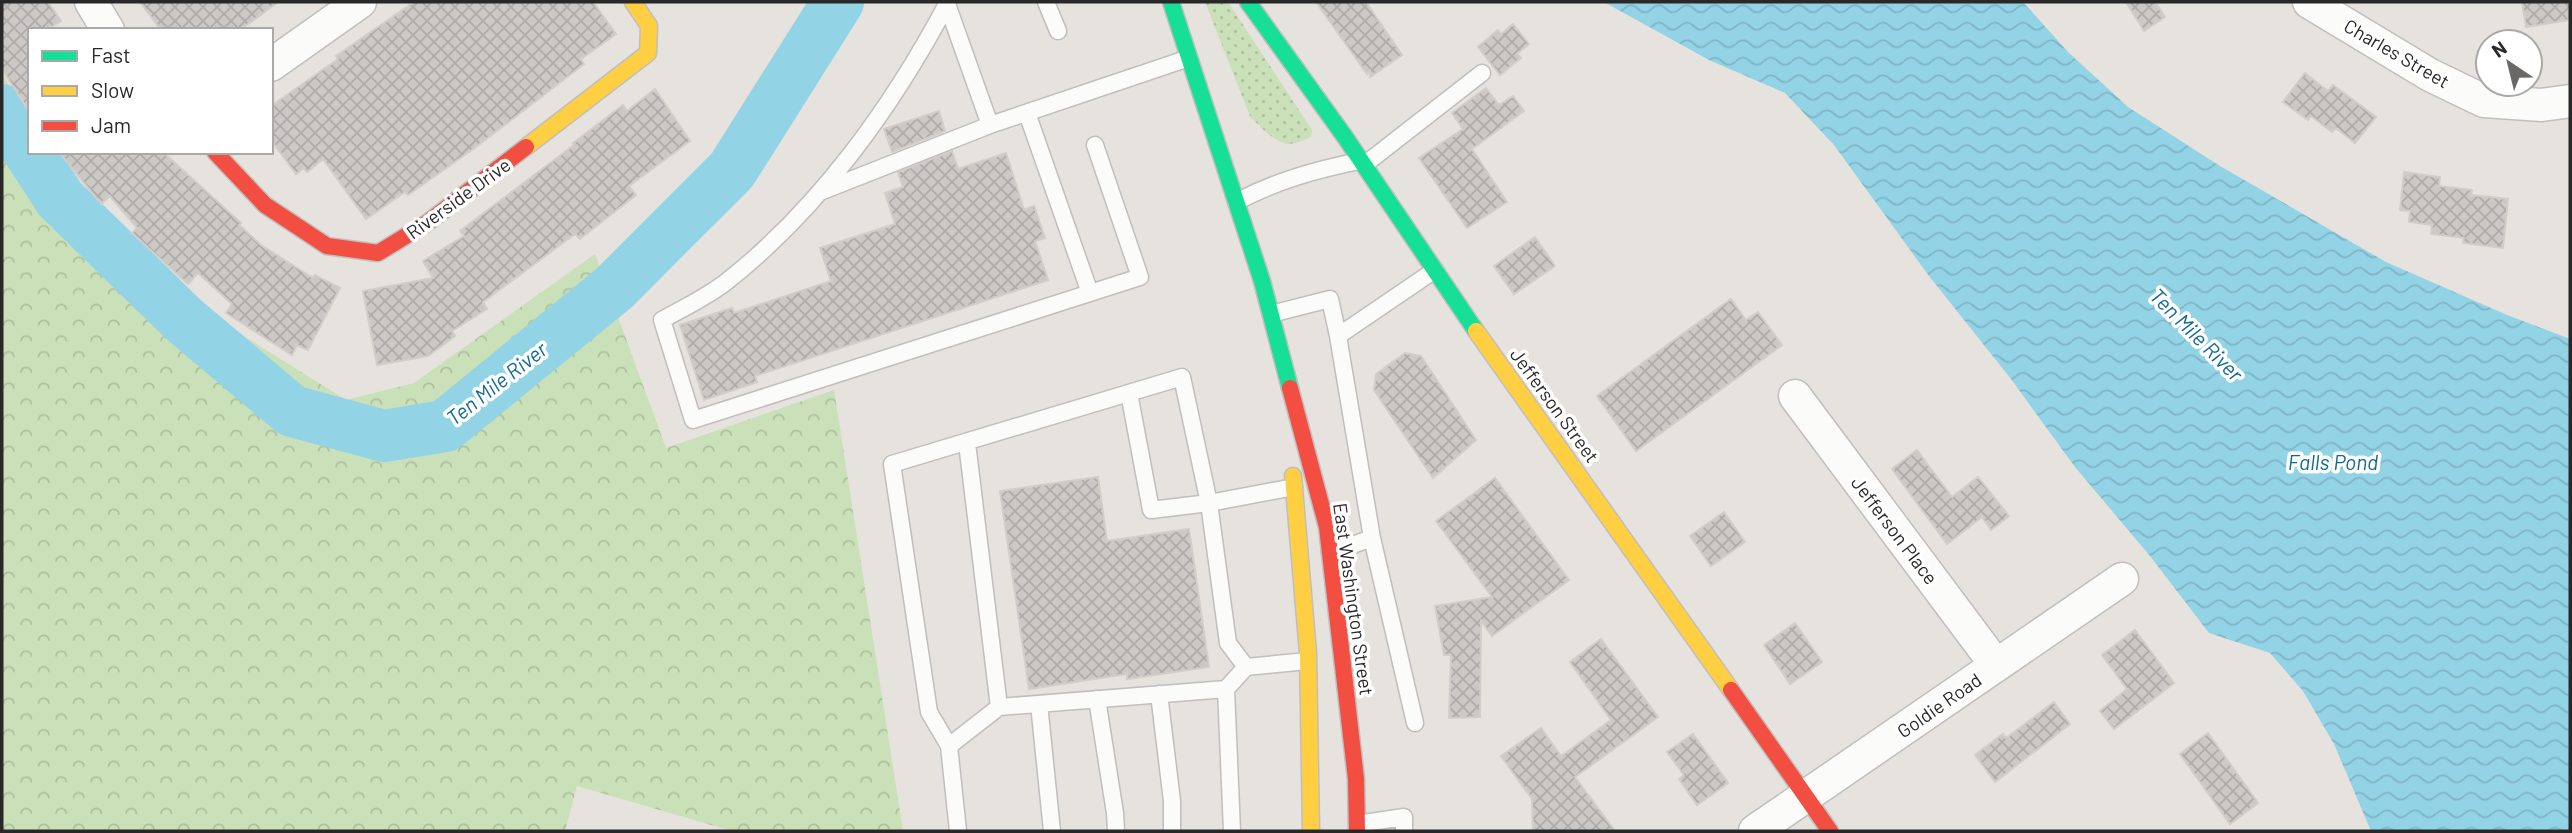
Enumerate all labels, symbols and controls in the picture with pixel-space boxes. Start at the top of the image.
street label: Charles Street [2340,14,2454,92]
legend [28,28,273,154]
north arrow [2474,28,2544,98]
text: N [2487,36,2511,62]
text: Fast [91,42,131,67]
text: Slow [91,77,134,102]
text: Jam [91,112,131,137]
street label: Riverside Drive [402,153,514,243]
water label: Ten Mile River [2145,282,2249,386]
water label: Ten Mile River [441,336,552,430]
street label: Jefferson Street [1506,343,1604,467]
water label: Falls Pond [2288,449,2378,474]
street label: Jefferson Place [1847,471,1943,589]
street label: East Washington Street [1329,501,1379,697]
street label: Goldie Road [1892,668,1986,742]

